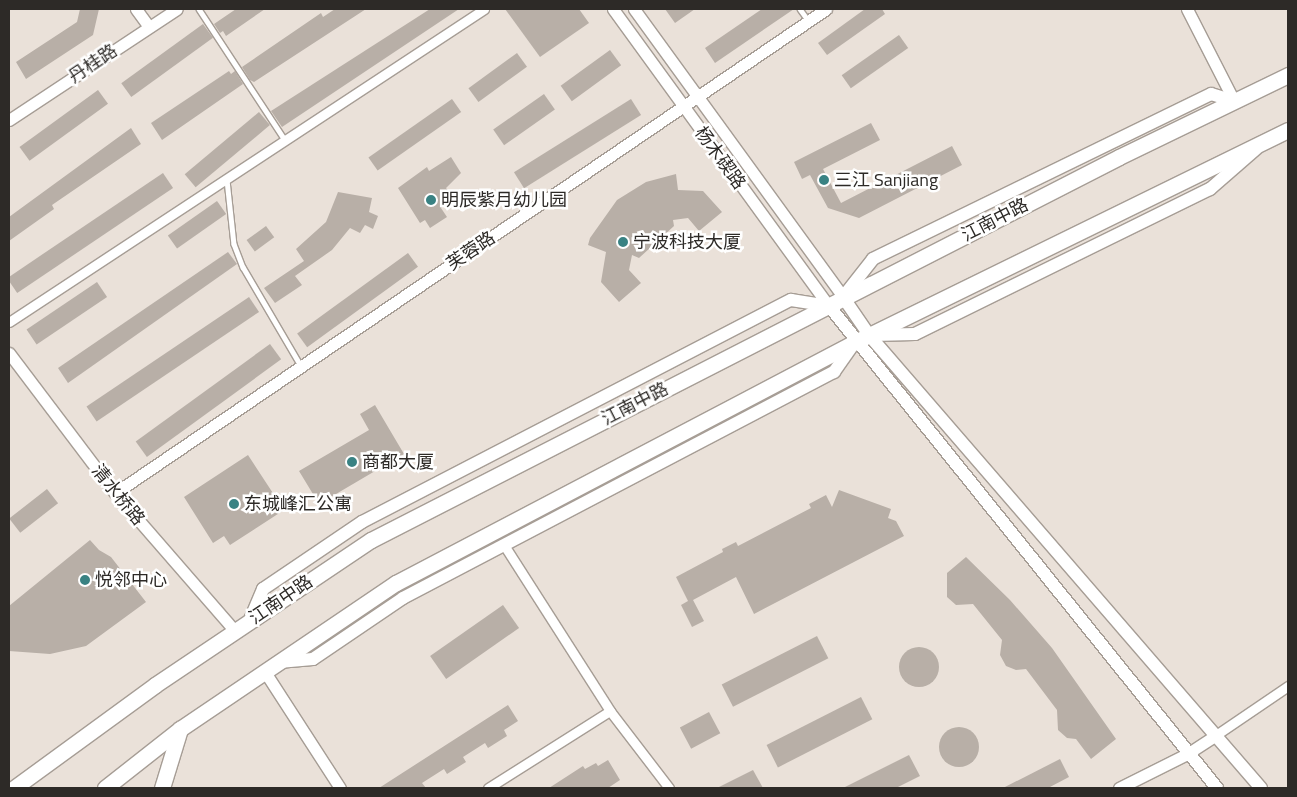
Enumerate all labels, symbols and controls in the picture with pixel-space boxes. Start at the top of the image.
street label: 丹桂路 [65,40,121,88]
street label: 杨木碶路 [690,123,750,193]
place label: 三江 Sanjiang [834,169,938,191]
marker: 三江 Sanjiang [818,174,830,186]
place label: 明辰紫月幼儿园 [441,189,567,211]
marker: 明辰紫月幼儿园 [425,194,437,206]
street label: 江南中路 [958,194,1032,246]
street label: 芙蓉路 [443,227,499,275]
place label: 宁波科技大厦 [633,231,741,253]
marker: 宁波科技大厦 [617,236,629,248]
street label: 江南中路 [598,378,672,430]
place label: 商都大厦 [362,451,434,473]
marker: 商都大厦 [346,456,358,468]
street label: 清水桥路 [87,460,149,530]
place label: 东城峰汇公寓 [244,493,352,515]
marker: 东城峰汇公寓 [228,498,240,510]
place label: 悦邻中心 [95,569,167,591]
street label: 江南中路 [245,571,317,629]
marker: 悦邻中心 [79,574,91,586]

